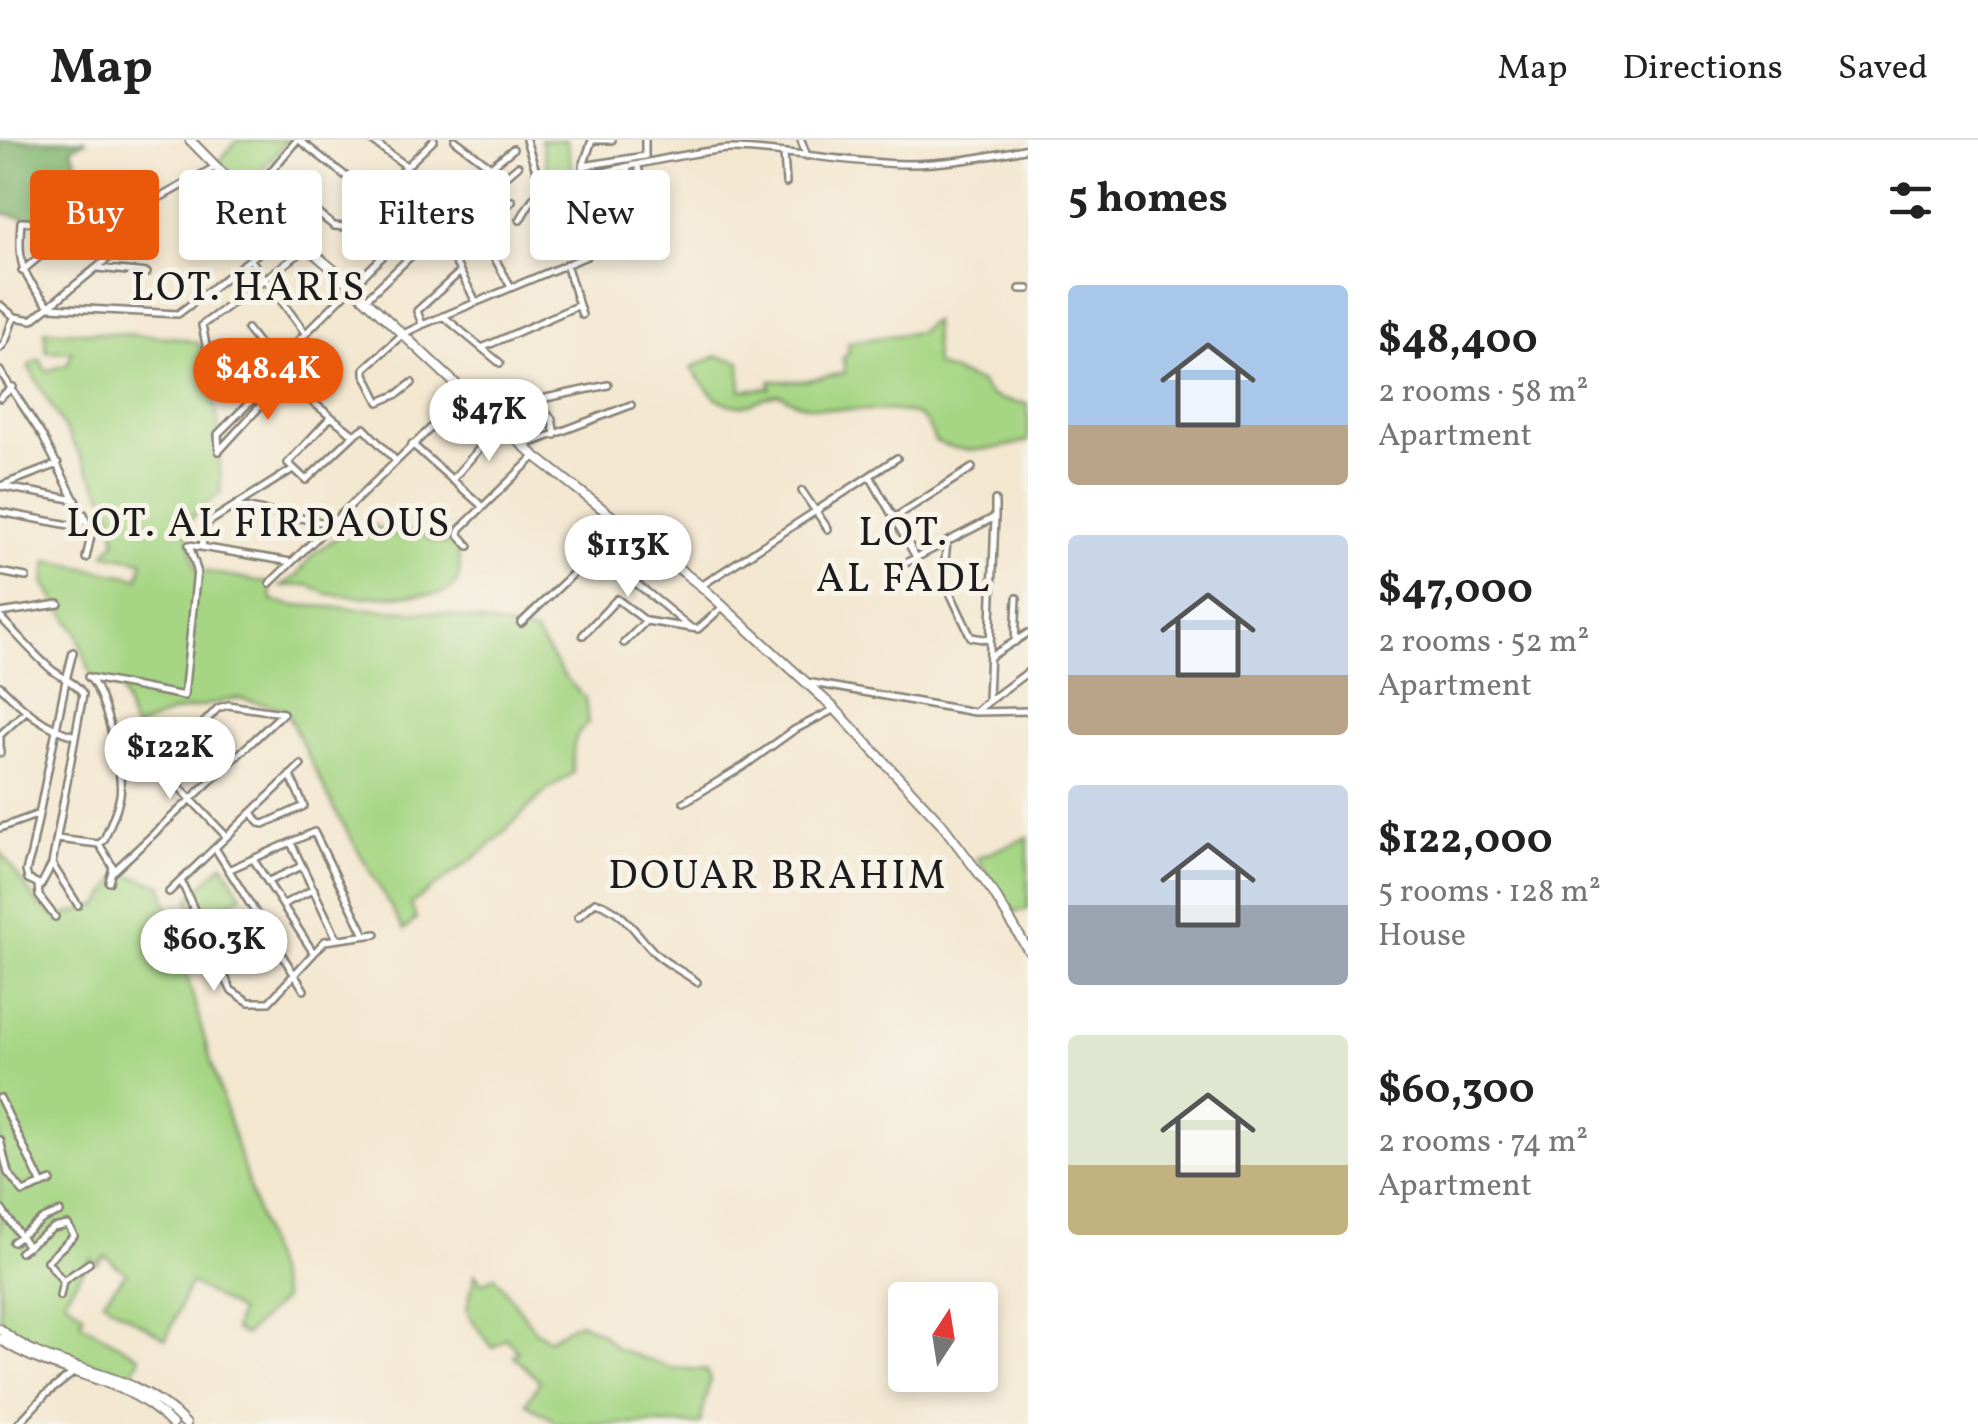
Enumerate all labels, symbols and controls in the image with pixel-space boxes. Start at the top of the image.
text: Map [50,36,153,103]
text: Map [1497,45,1568,93]
text: Directions [1623,45,1783,93]
text: Saved [1838,45,1928,93]
chip: Buy [30,170,159,260]
chip: Rent [179,170,322,260]
chip: Filters [342,170,510,260]
chip: New [530,170,670,260]
text: 5 homes [1068,171,1228,230]
icon: filters [1883,173,1938,228]
district label: LOT. HARIS [131,262,367,318]
text: $48,400 [1378,312,1538,371]
icon: home [1148,325,1268,445]
pin: $48.4K [187,338,349,423]
text: $48.4K [215,348,321,392]
text: 2 rooms · 58 m² [1378,371,1588,415]
pin: $47K [430,379,548,464]
text: $47K [451,389,527,433]
text: Apartment [1378,415,1532,459]
district label: LOT. AL FIRDAOUS [66,498,452,554]
district label: LOT. AL FADL [816,507,992,609]
pin: $113K [558,515,698,600]
text: $113K [586,525,670,569]
text: $47,000 [1378,562,1533,621]
icon: home [1148,575,1268,695]
text: 2 rooms · 52 m² [1378,621,1589,665]
text: Apartment [1378,665,1532,709]
pin: $122K [100,717,240,802]
text: $122K [126,727,214,771]
text: $122,000 [1378,812,1553,871]
icon: home [1148,825,1268,945]
district label: DOUAR BRAHIM [608,850,948,906]
text: 5 rooms · 128 m² [1378,871,1601,915]
pin: $60.3K [133,909,295,994]
text: House [1378,915,1466,959]
text: $60.3K [162,919,266,963]
text: $60,300 [1378,1062,1535,1121]
icon: home [1148,1075,1268,1195]
text: 2 rooms · 74 m² [1378,1121,1588,1165]
text: Apartment [1378,1165,1532,1209]
north arrow [888,1282,998,1392]
map controls [888,1282,998,1392]

